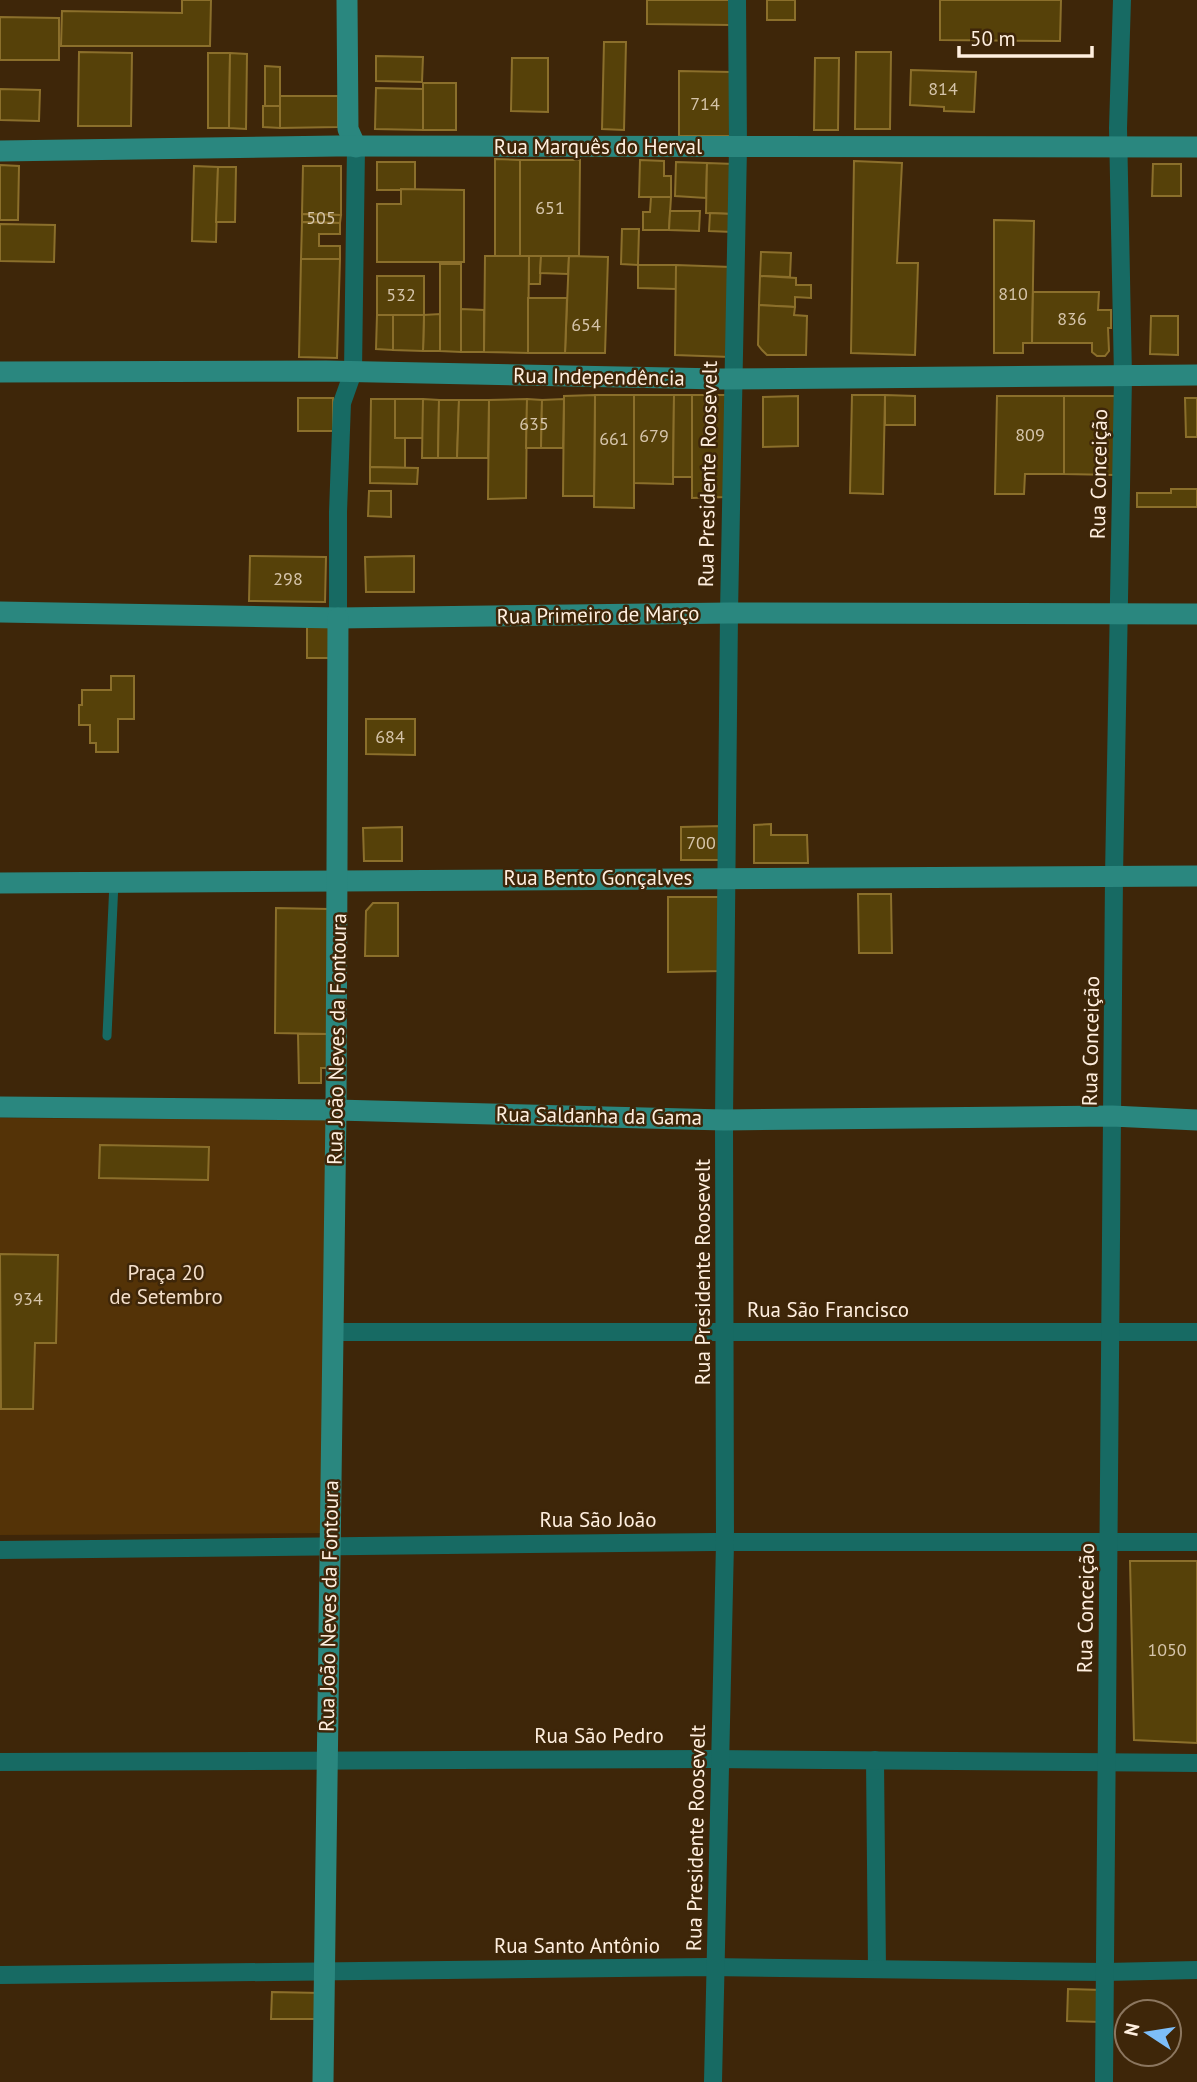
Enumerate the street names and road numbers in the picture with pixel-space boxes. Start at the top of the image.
street label: Rua Marquês do Herval [494,133,702,160]
street label: Rua Presidente Roosevelt [692,361,723,587]
street label: Rua Independência [513,362,685,391]
street label: Rua Conceição [1084,409,1113,539]
street label: Rua Primeiro de Março [496,599,700,630]
street label: Rua Bento Gonçalves [504,864,692,891]
street label: Rua João Neves da Fontoura [321,913,352,1165]
street label: Rua Conceição [1076,976,1105,1106]
street label: Rua Saldanha da Gama [496,1100,702,1131]
street label: Rua Presidente Roosevelt [689,1159,716,1385]
street label: Rua São Francisco [747,1296,909,1323]
street label: Rua João Neves da Fontoura [313,1480,344,1732]
street label: Rua São João [539,1506,657,1533]
street label: Rua Conceição [1071,1543,1100,1673]
street label: Rua São Pedro [534,1722,664,1749]
street label: Rua Presidente Roosevelt [680,1725,711,1951]
street label: Rua Santo Antônio [494,1932,660,1959]

